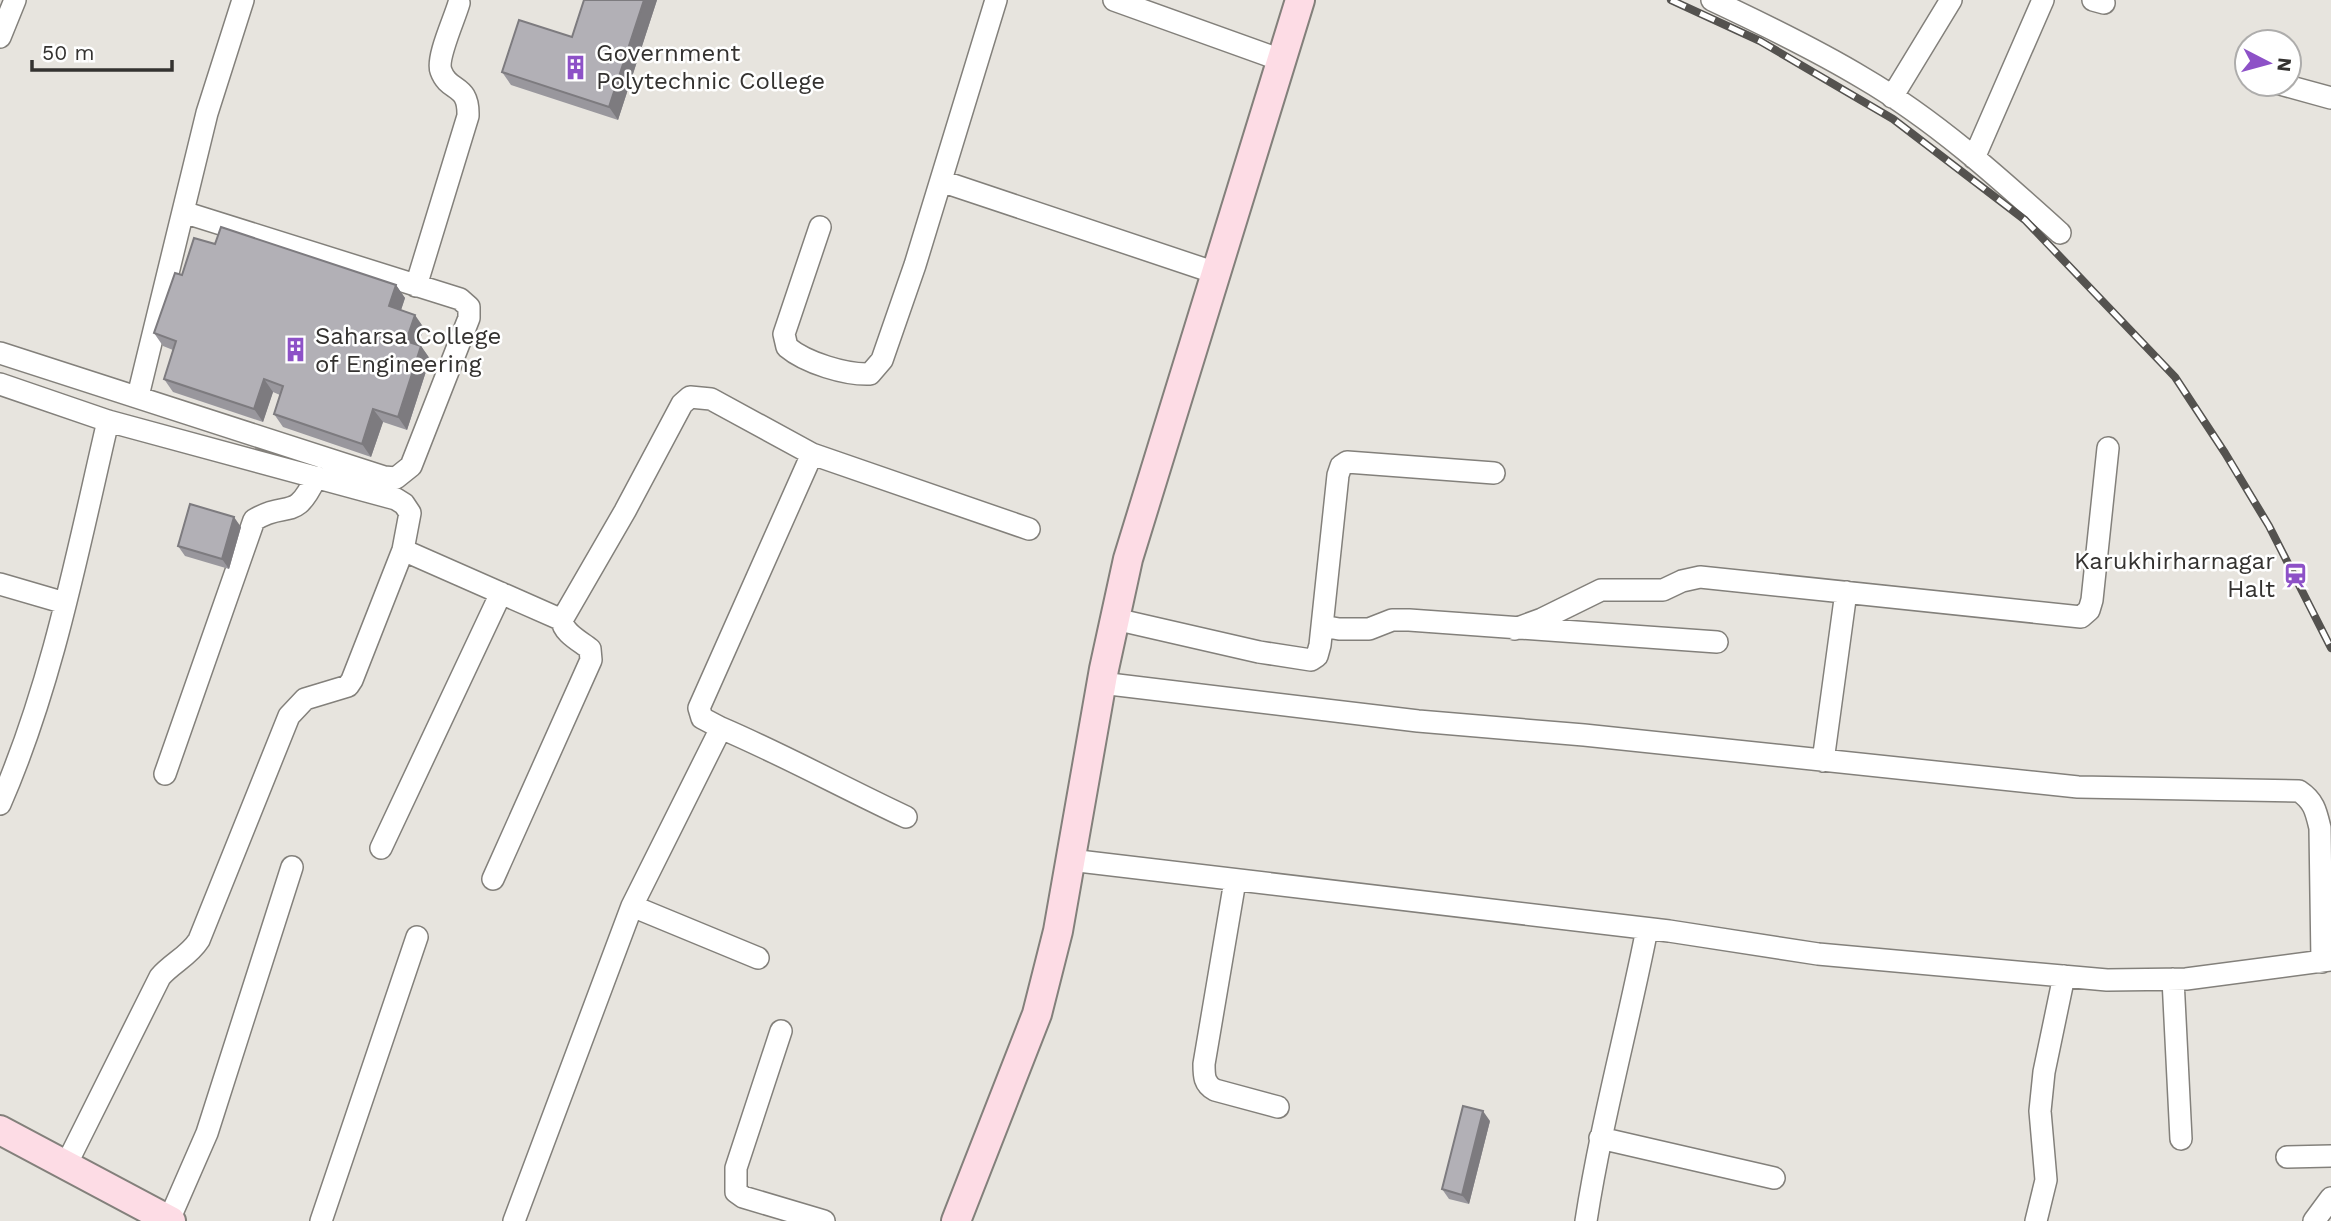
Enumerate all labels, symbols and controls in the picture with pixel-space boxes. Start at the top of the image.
scale bar [32,28,172,72]
north arrow [2233,28,2303,98]
place label: Government Polytechnic College [596,39,825,95]
text: 50 m [42,40,94,65]
building icon: Government Polytechnic College [562,53,590,81]
text: N [2272,57,2297,73]
place label: Saharsa College of Engineering [315,322,501,378]
building icon: Saharsa College of Engineering [281,336,309,364]
place label: Karukhirharnagar Halt [2074,547,2275,603]
station icon: Karukhirharnagar Halt [2281,561,2309,589]

